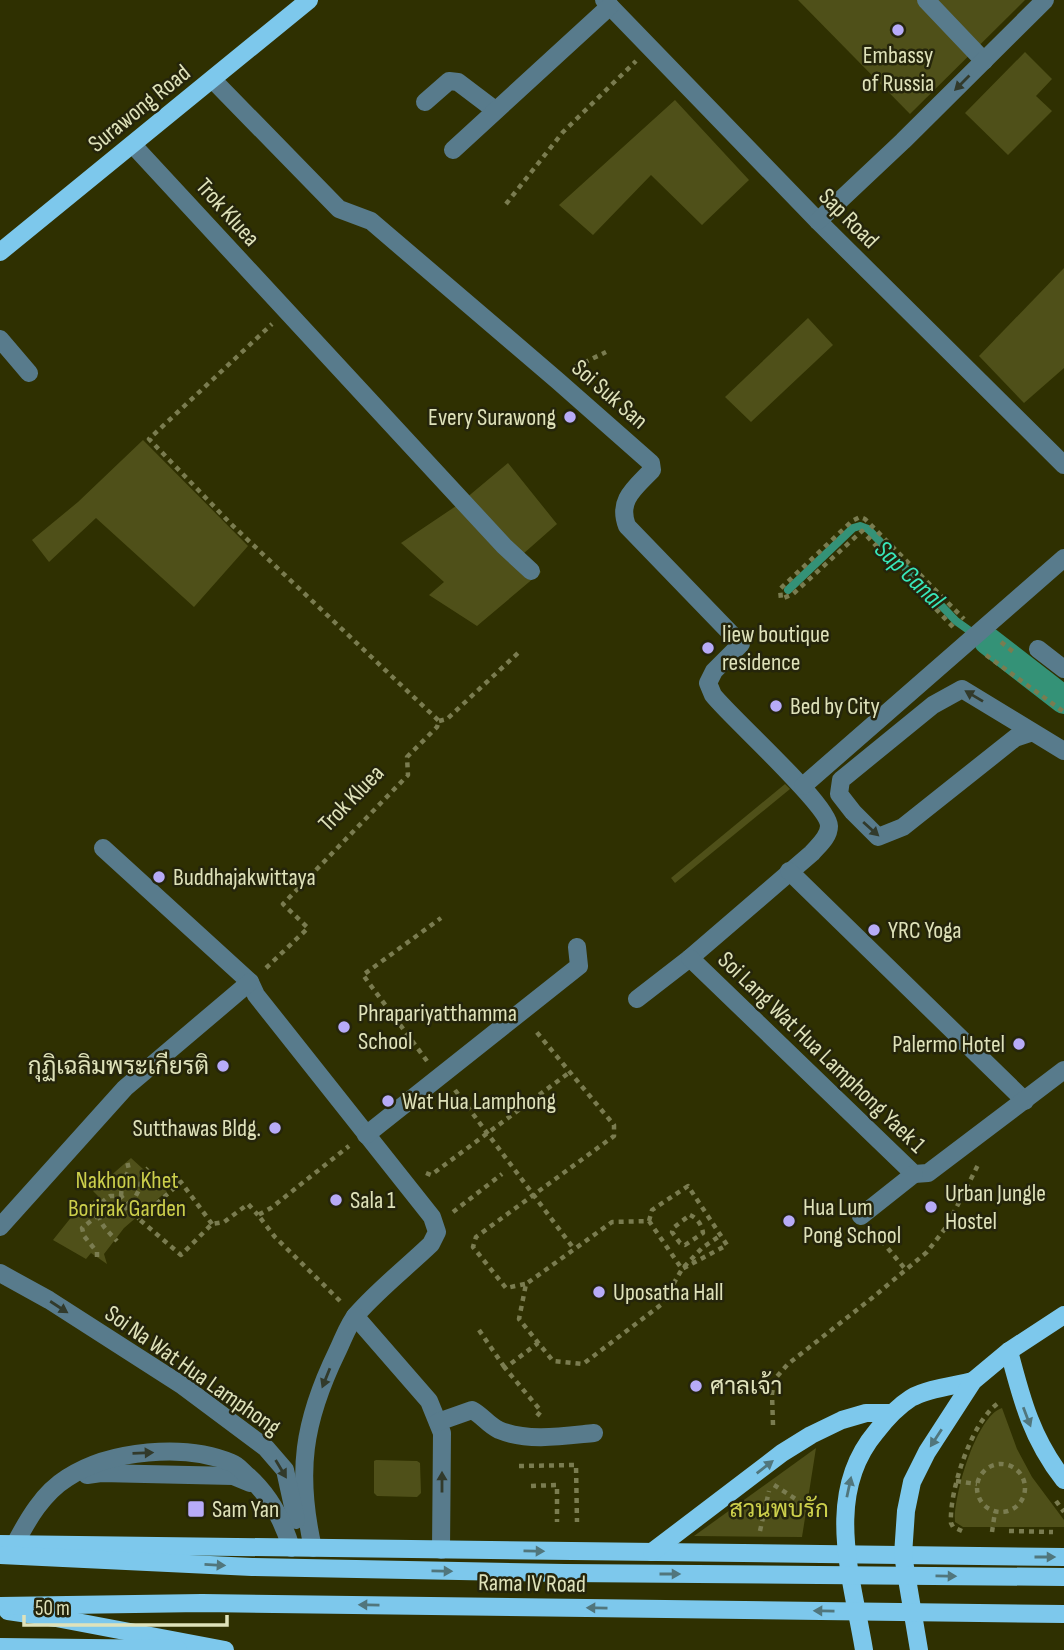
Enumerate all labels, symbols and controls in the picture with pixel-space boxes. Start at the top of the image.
marker: Embassy of Russia [890,22,906,38]
place label: Embassy of Russia [862,41,934,98]
street label: Surawong Road [82,58,196,158]
one-way arrow [954,74,970,91]
street label: Trok Kluea [190,172,266,252]
street label: Sap Road [812,182,885,255]
street label: Soi Suk San [566,353,654,435]
place label: Every Surawong [428,403,556,432]
marker: Every Surawong [562,409,578,425]
water label: Sap Canal [868,534,951,617]
place label: liew boutique residence [722,620,830,677]
marker: liew boutique residence [700,640,716,656]
one-way arrow [965,690,984,703]
place label: Bed by City [790,692,880,721]
marker: Bed by City [768,698,784,714]
street label: Trok Kluea [313,759,390,838]
one-way arrow [862,821,880,837]
place label: Buddhajakwittaya [173,863,316,892]
marker: Buddhajakwittaya [151,869,167,885]
place label: YRC Yoga [888,916,962,945]
marker: YRC Yoga [866,922,882,938]
street label: Soi Lang Wat Hua Lamphong Yaek 1 [712,946,932,1160]
place label: Phrapariyatthamma School [358,999,517,1056]
marker: Phrapariyatthamma School [336,1019,352,1035]
place label: Palermo Hotel [892,1030,1005,1059]
marker: Palermo Hotel [1011,1036,1027,1052]
place label: กุฏิเฉลิมพระเกียรติ [28,1051,209,1082]
marker: กุฏิเฉลิมพระเกียรติ [215,1058,231,1074]
place label: Wat Hua Lamphong [402,1087,556,1116]
marker: Wat Hua Lamphong [380,1093,396,1109]
place label: Sutthawas Bldg. [133,1114,261,1143]
marker: Sutthawas Bldg. [267,1120,283,1136]
park label: Nakhon Khet Borirak Garden [68,1166,186,1223]
place label: Urban Jungle Hostel [945,1179,1046,1236]
place label: Sala 1 [350,1186,396,1215]
marker: Sala 1 [328,1192,344,1208]
place label: Hua Lum Pong School [803,1193,901,1250]
marker: Urban Jungle Hostel [923,1199,939,1215]
marker: Hua Lum Pong School [781,1213,797,1229]
place label: Uposatha Hall [613,1278,724,1307]
marker: Uposatha Hall [591,1284,607,1300]
street label: Soi Na Wat Hua Lamphong [99,1299,286,1442]
one-way arrow [50,1300,69,1313]
one-way arrow [320,1367,331,1388]
place label: ศาลเจ้า [710,1371,782,1401]
marker: ศาลเจ้า [688,1378,704,1394]
one-way arrow [1022,1407,1033,1428]
one-way arrow [930,1428,943,1448]
one-way arrow [133,1448,155,1459]
one-way arrow [274,1459,287,1479]
one-way arrow [756,1459,774,1474]
one-way arrow [436,1471,448,1493]
one-way arrow [843,1476,854,1498]
place label: Sam Yan [212,1495,279,1524]
park label: สวนพบรัก [729,1495,829,1524]
marker: Sam Yan [186,1499,206,1519]
one-way arrow [523,1545,545,1557]
one-way arrow [1034,1551,1056,1563]
one-way arrow [204,1560,226,1571]
one-way arrow [432,1565,454,1577]
street label: Rama IV Road [478,1568,586,1599]
one-way arrow [659,1568,681,1579]
one-way arrow [936,1570,958,1582]
scale bar [24,1584,228,1628]
text: 50 m [35,1596,70,1621]
one-way arrow [358,1599,380,1611]
one-way arrow [586,1602,608,1614]
one-way arrow [813,1605,835,1617]

